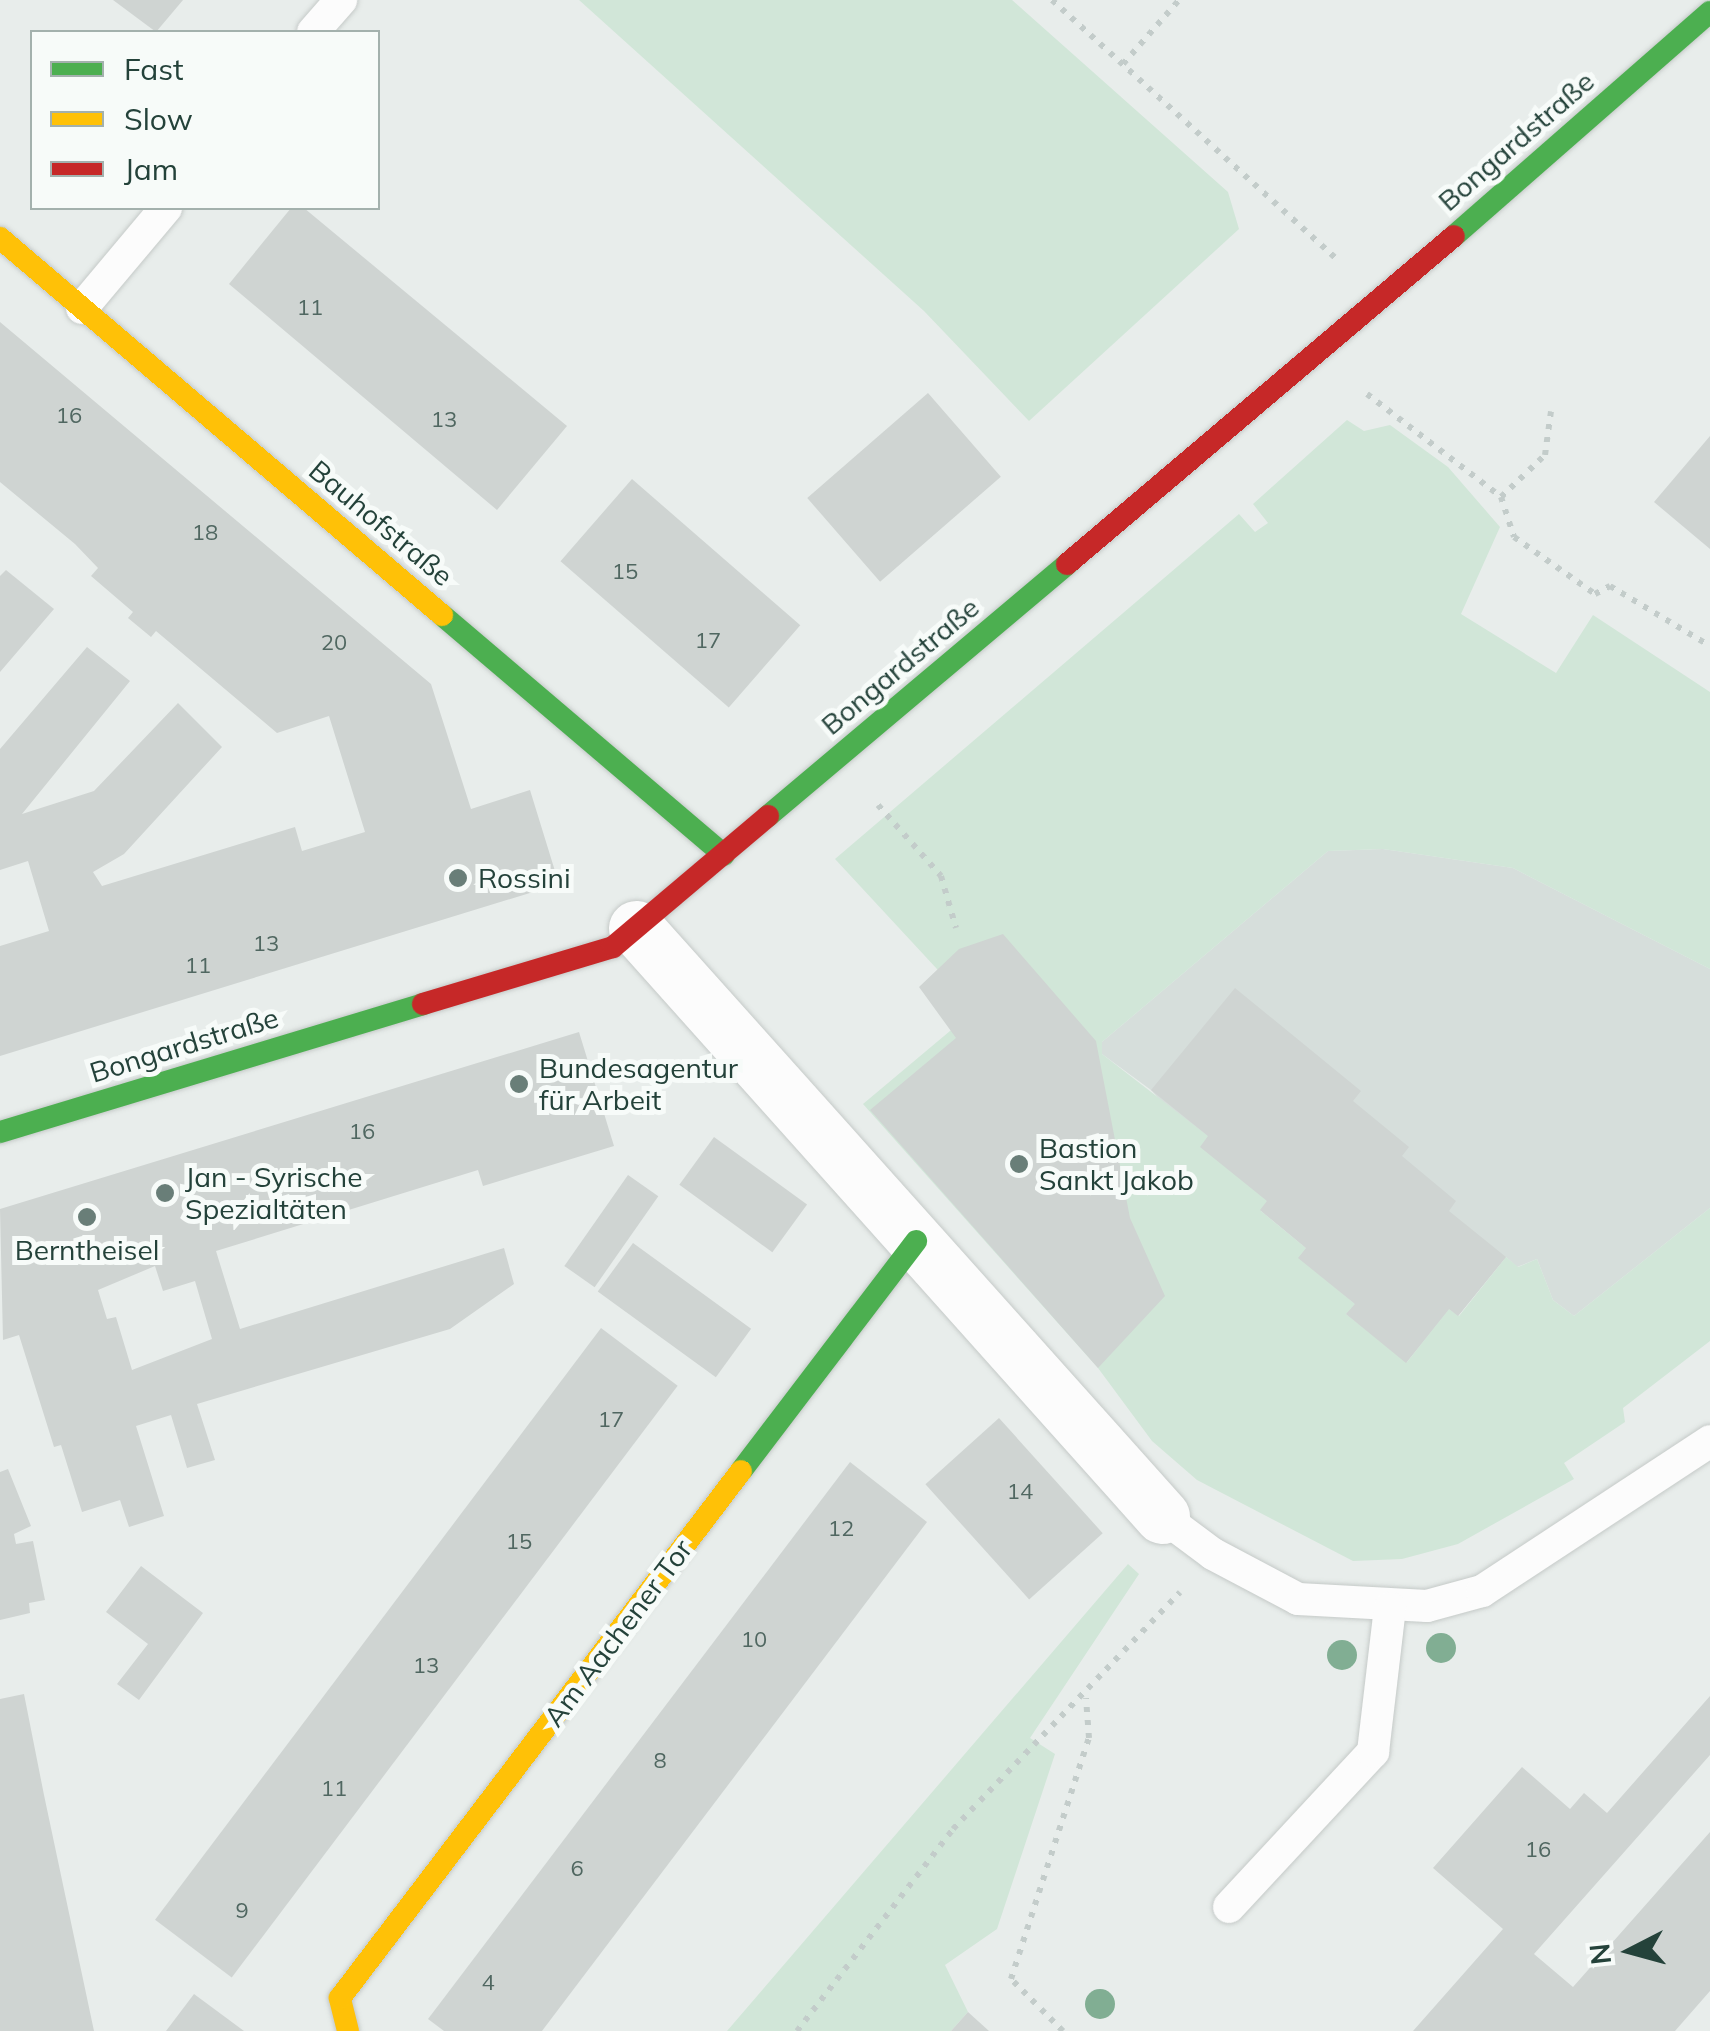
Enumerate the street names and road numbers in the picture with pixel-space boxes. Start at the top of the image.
street label: Bongardstraße [1431,64,1601,218]
street label: Bauhofstraße [302,453,460,593]
street label: Bongardstraße [814,590,986,742]
street label: Bongardstraße [86,1000,282,1090]
street label: Am Aachener Tor [537,1533,699,1733]

